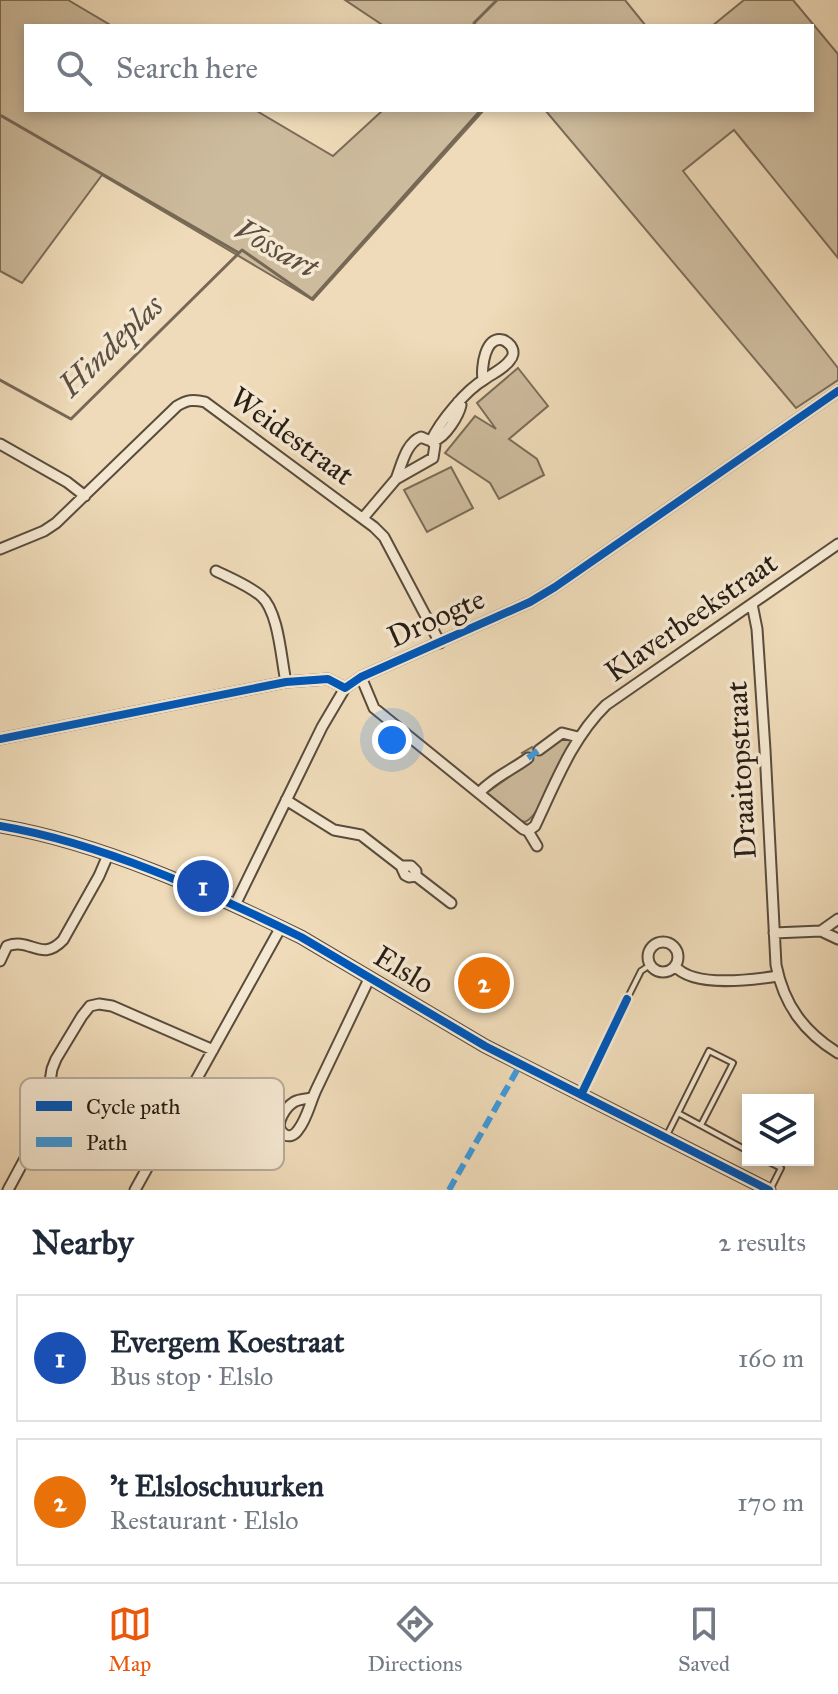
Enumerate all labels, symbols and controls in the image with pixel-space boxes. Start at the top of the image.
search box [24,24,814,112]
icon: search [52,46,96,90]
text: Search here [116,50,258,86]
water label: Vossart [228,209,326,288]
water label: Hindeplas [50,286,172,406]
street label: Weidestraat [223,379,361,493]
street label: Klaverbeekstraat [598,544,784,690]
street label: Droogte [382,581,490,655]
street label: Draaitopstraat [718,680,764,860]
your location [372,720,412,760]
pin: 1 [177,856,229,916]
street label: Elslo [367,938,441,1002]
pin: 2 [458,953,510,1013]
legend [20,1078,284,1170]
text: Cycle path [86,1093,181,1120]
map controls [742,1094,814,1166]
button: layers [742,1094,814,1166]
text: Path [86,1129,128,1156]
text: Nearby [32,1222,134,1263]
text: 2 results [718,1226,806,1258]
text: Evergem Koestraat [110,1324,344,1360]
text: 1 [55,1342,65,1374]
text: 160 m [738,1342,804,1374]
text: Bus stop · Elslo [110,1360,273,1392]
text: 't Elsloschuurken [110,1468,324,1504]
text: 2 [54,1486,66,1518]
text: 170 m [737,1486,804,1518]
text: Restaurant · Elslo [110,1504,299,1536]
tab: Map [108,1602,152,1677]
tab: Directions [367,1602,462,1677]
tab: Saved [678,1602,730,1677]

